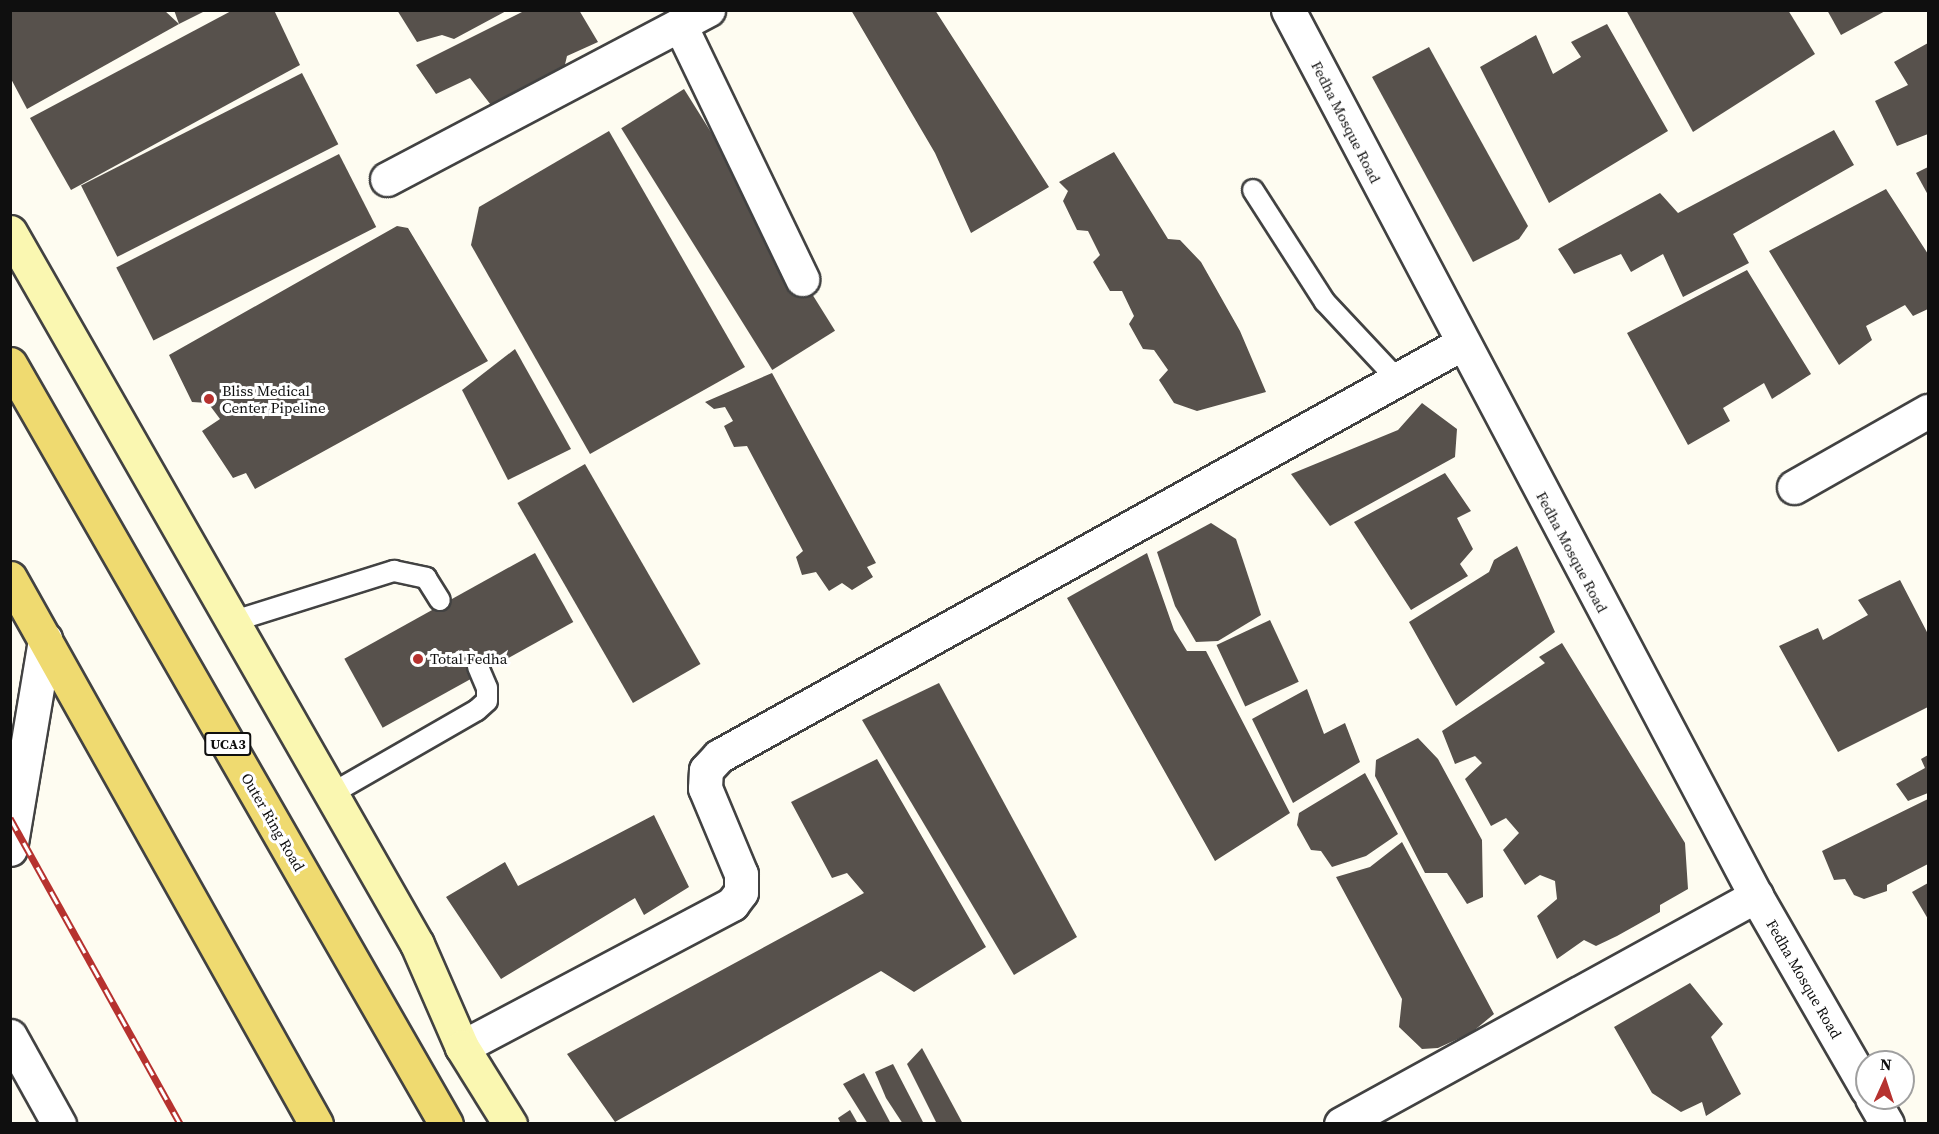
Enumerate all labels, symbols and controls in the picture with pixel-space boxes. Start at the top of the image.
street label: Fedha Mosque Road [1307,58,1385,186]
place label: Bliss Medical Center Pipeline [222,381,326,416]
marker: Bliss Medical Center Pipeline [200,390,218,408]
street label: Fedha Mosque Road [1532,488,1612,616]
place label: Total Fedha [430,650,507,668]
marker: Total Fedha [411,652,425,666]
road number: UCA3 [204,733,252,755]
street label: Outer Ring Road [238,770,308,874]
street label: Fedha Mosque Road [1763,916,1845,1042]
north arrow [1855,1050,1915,1110]
text: N [1879,1053,1892,1075]

